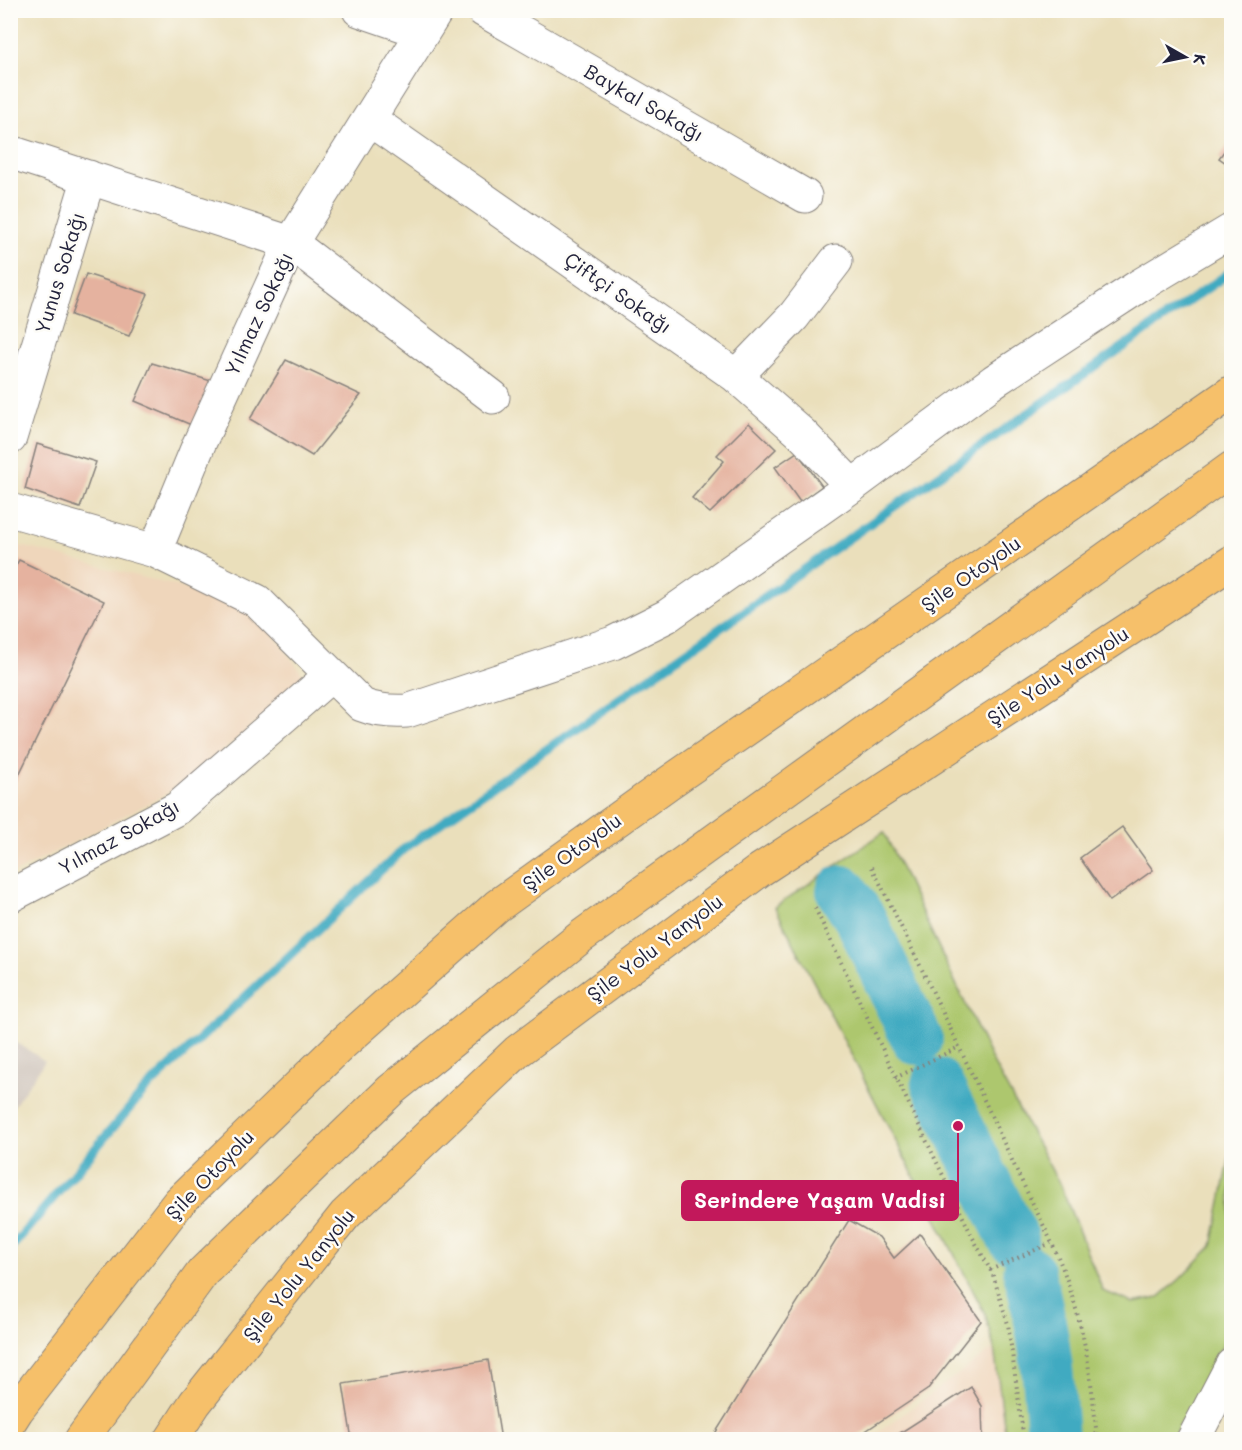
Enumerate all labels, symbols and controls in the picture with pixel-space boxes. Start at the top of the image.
north arrow [1155,27,1215,87]
text: K [1189,53,1212,66]
street label: Baykal Sokağı [580,57,709,147]
street label: Yunus Sokağı [28,209,90,337]
street label: Çiftçi Sokağı [560,246,677,339]
street label: Yılmaz Sokağı [218,247,298,380]
street label: Şile Otoyolu [915,529,1025,617]
street label: Şile Yolu Yanyolu [982,620,1133,731]
street label: Yılmaz Sokağı [53,792,184,880]
street label: Şile Otoyolu [517,807,626,896]
street label: Şile Yolu Yanyolu [581,888,727,1007]
street label: Şile Otoyolu [160,1124,259,1225]
callout: Serindere Yaşam Vadisi [682,1181,958,1220]
text: Serindere Yaşam Vadisi [694,1186,946,1214]
street label: Şile Yolu Yanyolu [237,1203,360,1346]

